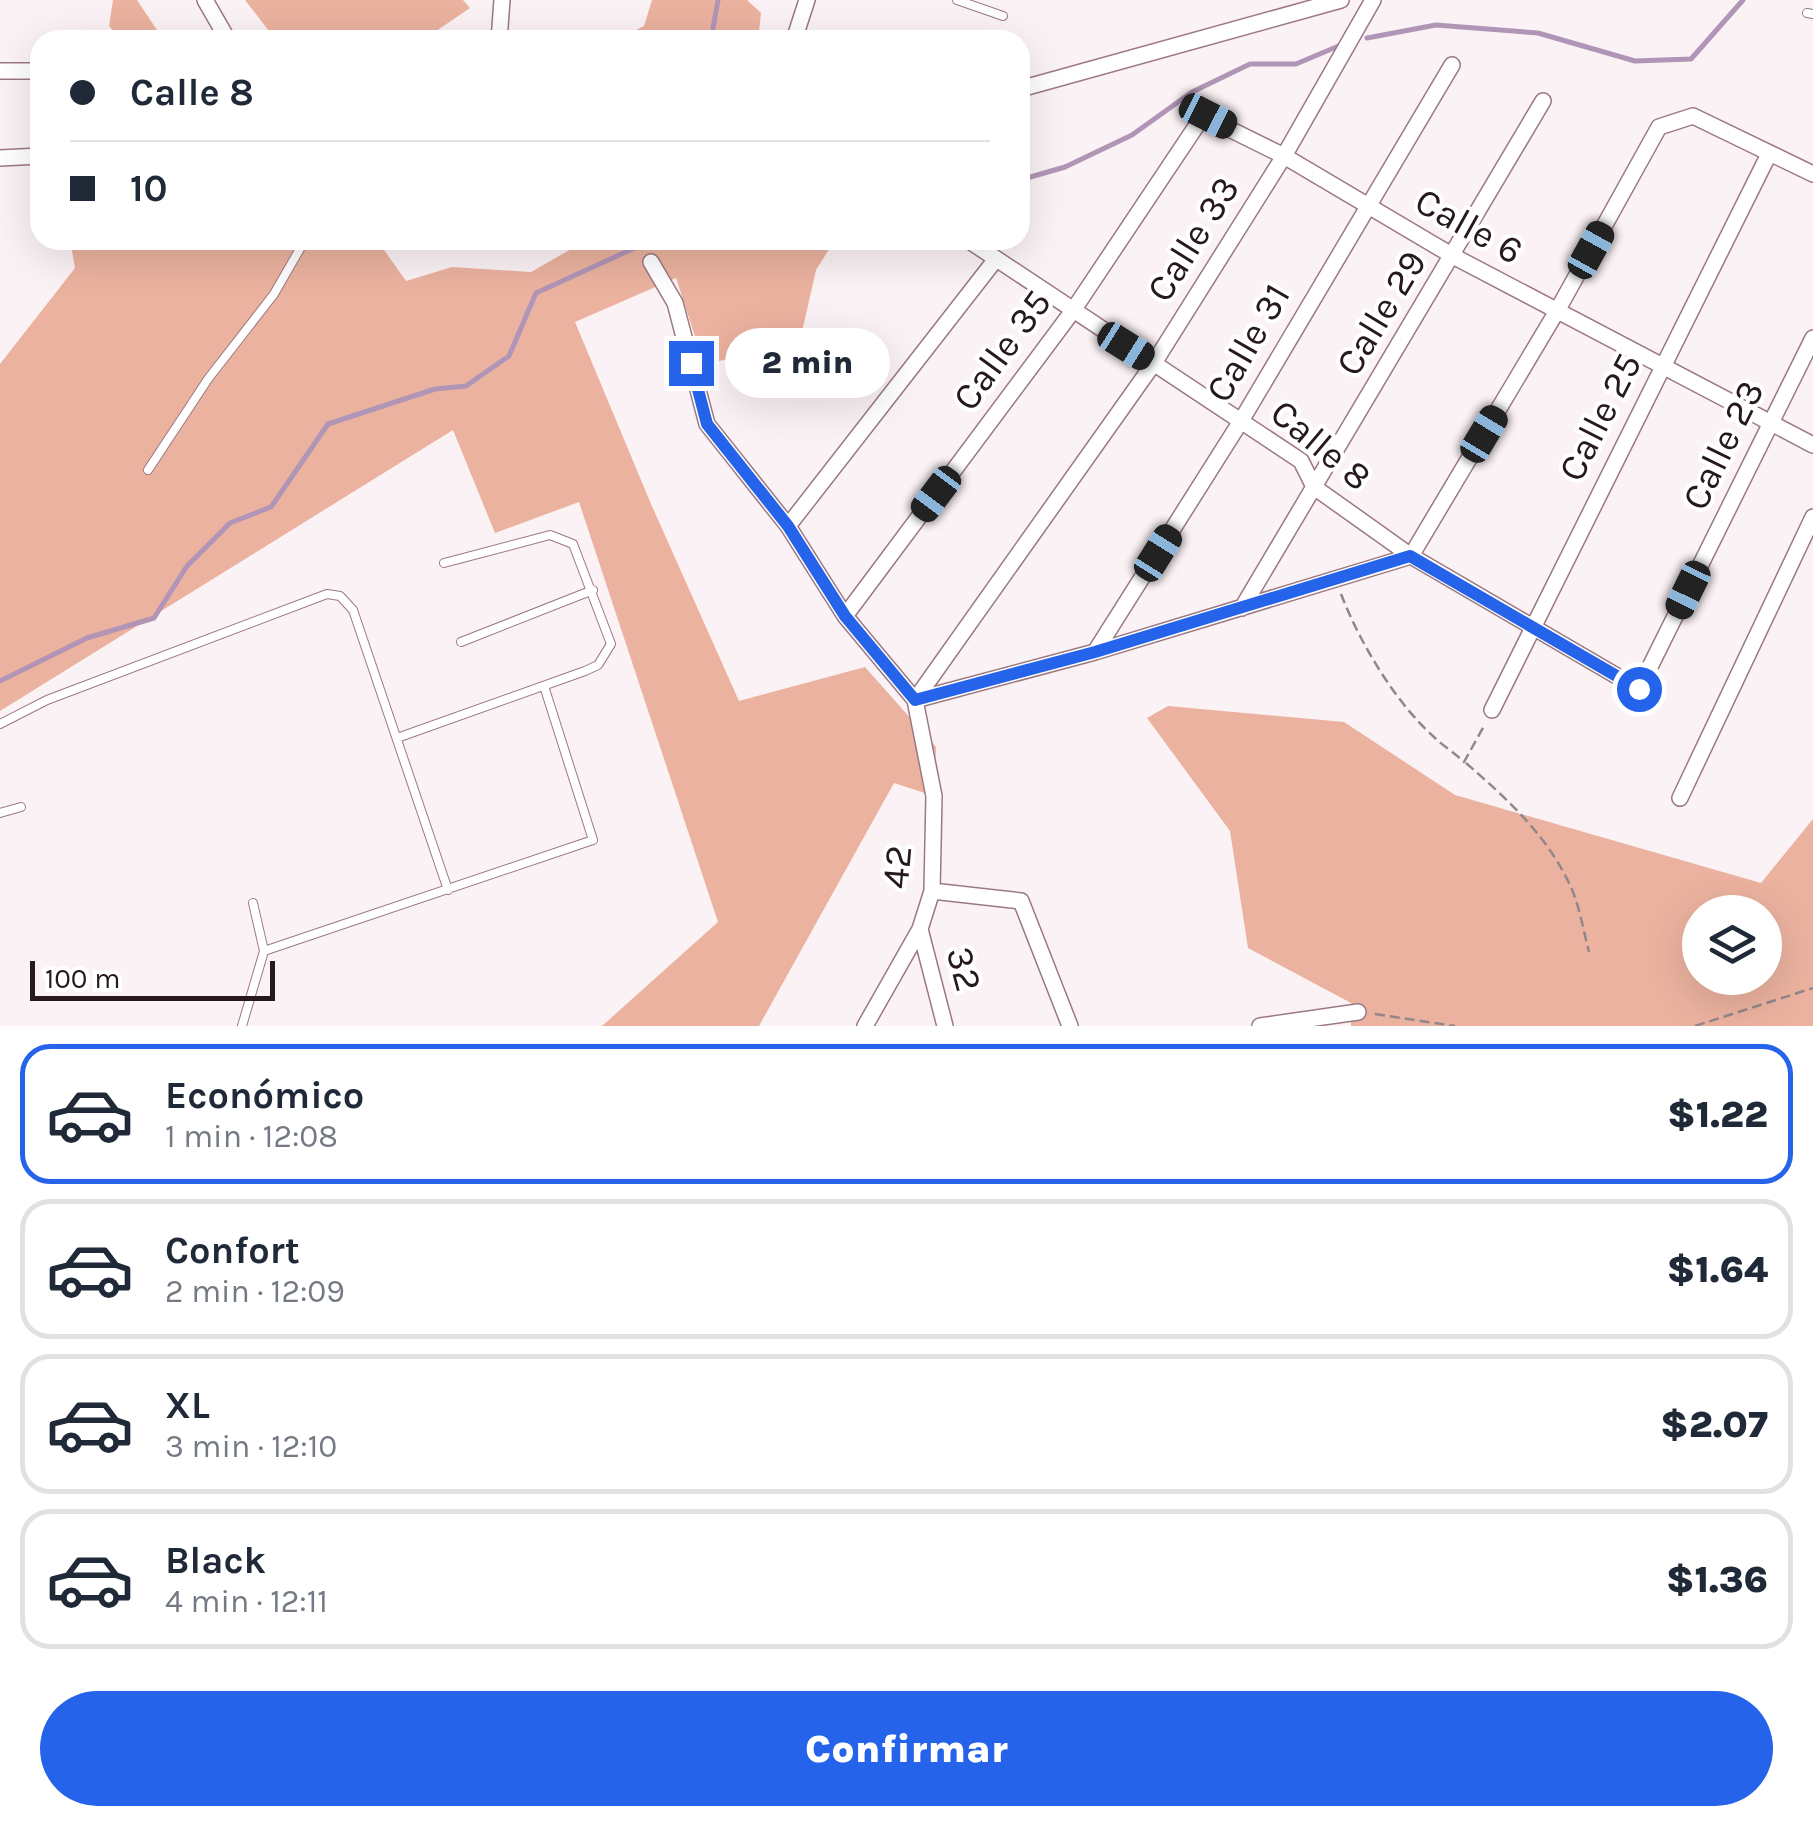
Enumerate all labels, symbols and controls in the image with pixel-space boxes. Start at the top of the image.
text: Calle 8 [130,70,254,115]
car [1174,89,1242,143]
text: 10 [130,166,168,211]
street label: Calle 33 [1137,168,1249,310]
street label: Calle 6 [1407,178,1531,274]
car [1563,216,1619,284]
street label: Calle 29 [1326,242,1436,384]
street label: Calle 31 [1196,276,1300,410]
street label: Calle 35 [943,281,1061,419]
car [1093,317,1159,375]
callout: 2 min [726,328,891,398]
route end [669,341,714,386]
text: 2 min [762,344,853,381]
street label: Calle 25 [1549,346,1651,488]
street label: Calle 23 [1672,373,1774,517]
street label: Calle 8 [1262,390,1380,500]
car [1456,401,1512,467]
car [906,461,966,527]
car [1129,520,1187,586]
car [1661,556,1715,624]
route start [1617,667,1662,712]
street label: 42 [873,843,921,891]
map controls [1682,895,1782,995]
button: layers [1682,895,1782,995]
street label: 32 [937,942,991,996]
scale bar [30,956,275,1000]
text: 100 m [45,962,120,995]
icon: car [45,1069,135,1159]
text: Económico [165,1073,364,1118]
text: $1.22 [1667,1092,1768,1137]
text: 1 min · 12:08 [165,1118,338,1155]
icon: car [45,1224,135,1314]
text: Confort [165,1228,300,1273]
text: $1.64 [1667,1247,1768,1292]
text: 2 min · 12:09 [165,1273,345,1310]
icon: car [45,1379,135,1469]
text: XL [165,1383,210,1428]
text: $2.07 [1660,1402,1768,1447]
text: 3 min · 12:10 [165,1428,337,1465]
icon: car [45,1534,135,1624]
text: Black [165,1538,266,1583]
text: $1.36 [1666,1557,1768,1602]
text: 4 min · 12:11 [165,1583,328,1620]
button: Confirmar [40,1691,1773,1806]

